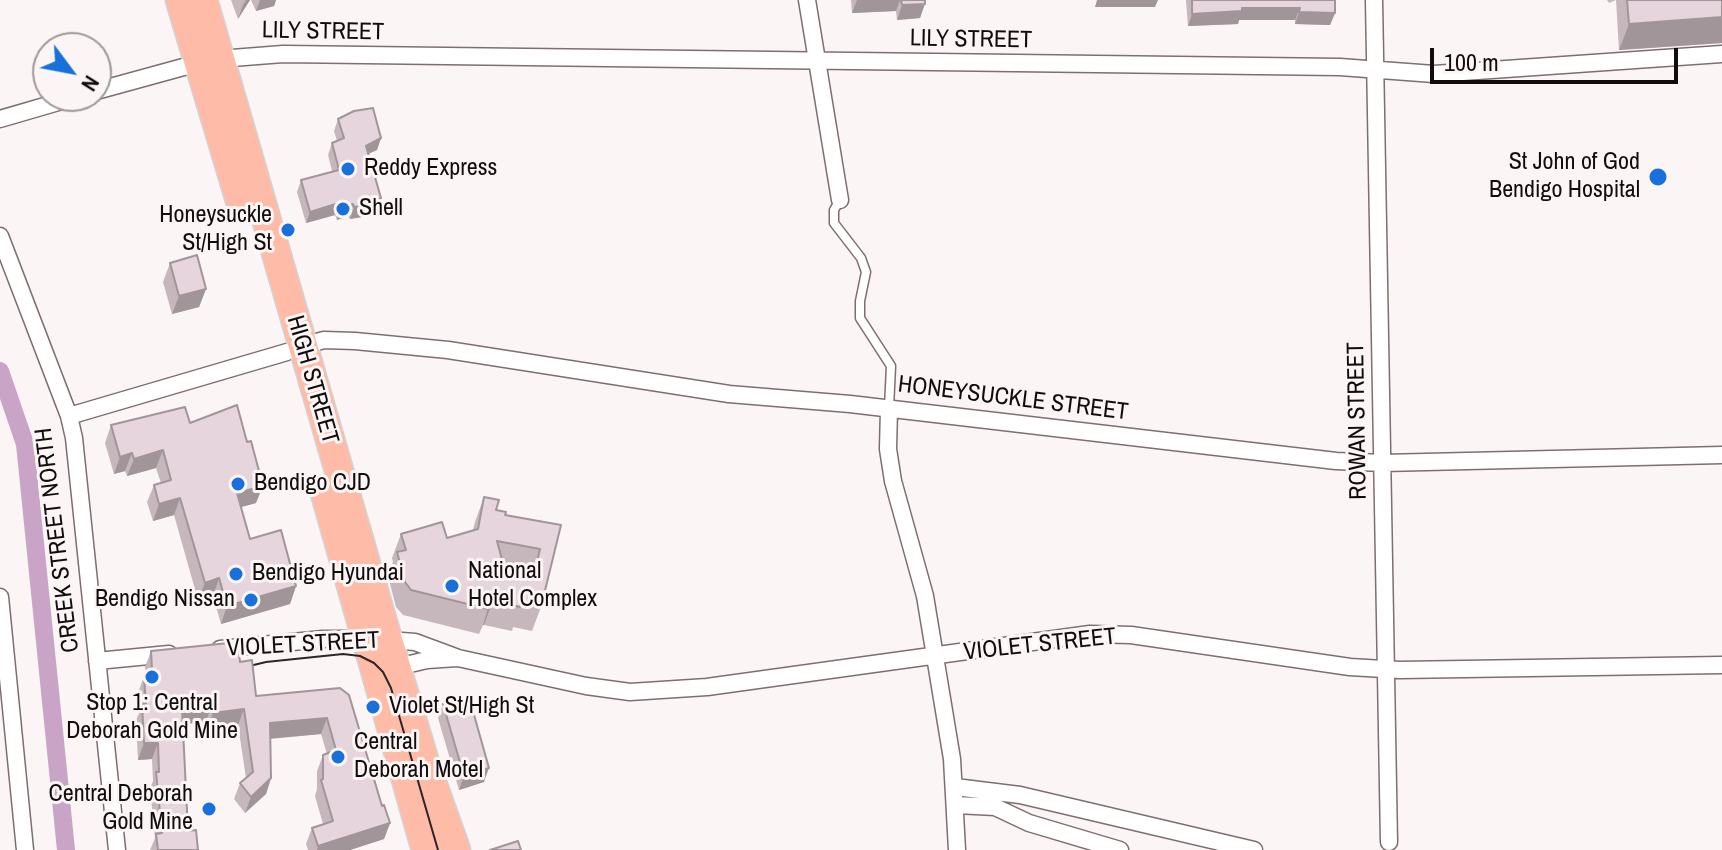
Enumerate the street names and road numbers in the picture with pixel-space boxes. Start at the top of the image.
street label: LILY STREET [262,17,384,47]
street label: LILY STREET [910,25,1032,55]
street label: HIGH STREET [280,312,344,448]
street label: ROWAN STREET [1342,342,1374,500]
street label: HONEYSUCKLE STREET [896,371,1130,427]
street label: CREEK STREET NORTH [30,426,86,654]
street label: VIOLET STREET [962,623,1118,667]
street label: VIOLET STREET [226,627,380,663]

